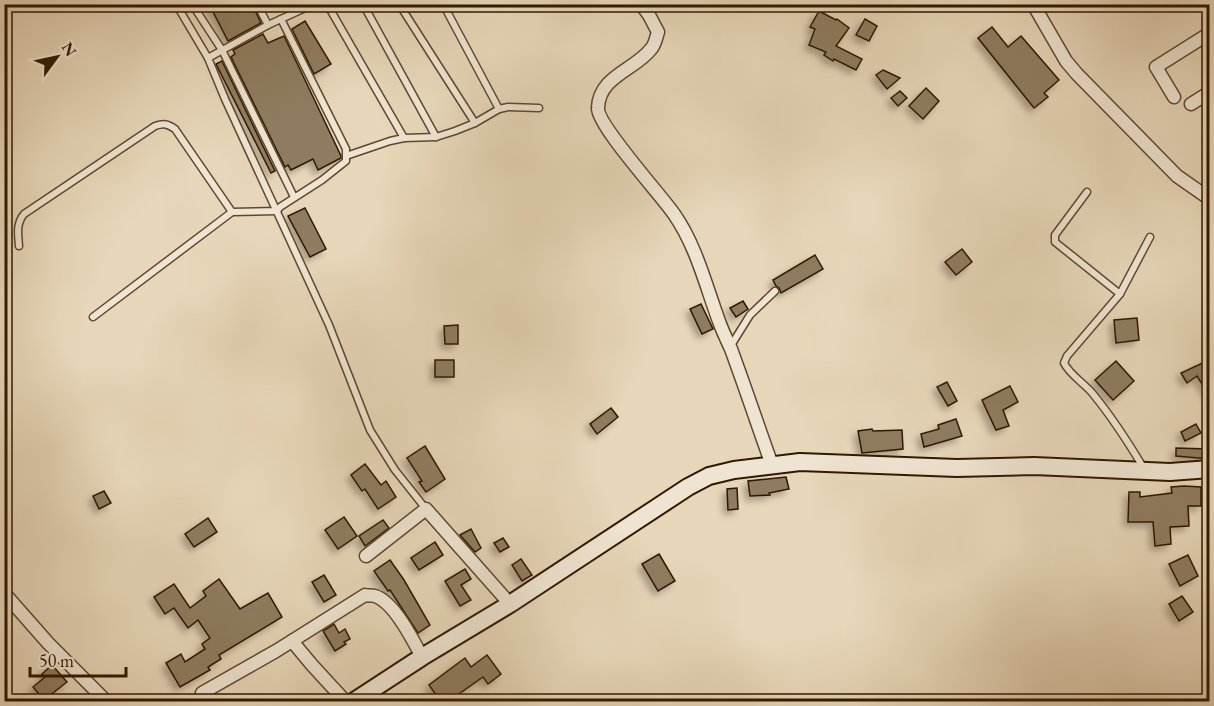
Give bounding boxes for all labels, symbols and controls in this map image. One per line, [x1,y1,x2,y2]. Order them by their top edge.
north arrow [27,27,87,87]
text: N [57,38,82,60]
scale bar [30,640,126,678]
text: 50 m [39,649,74,672]

